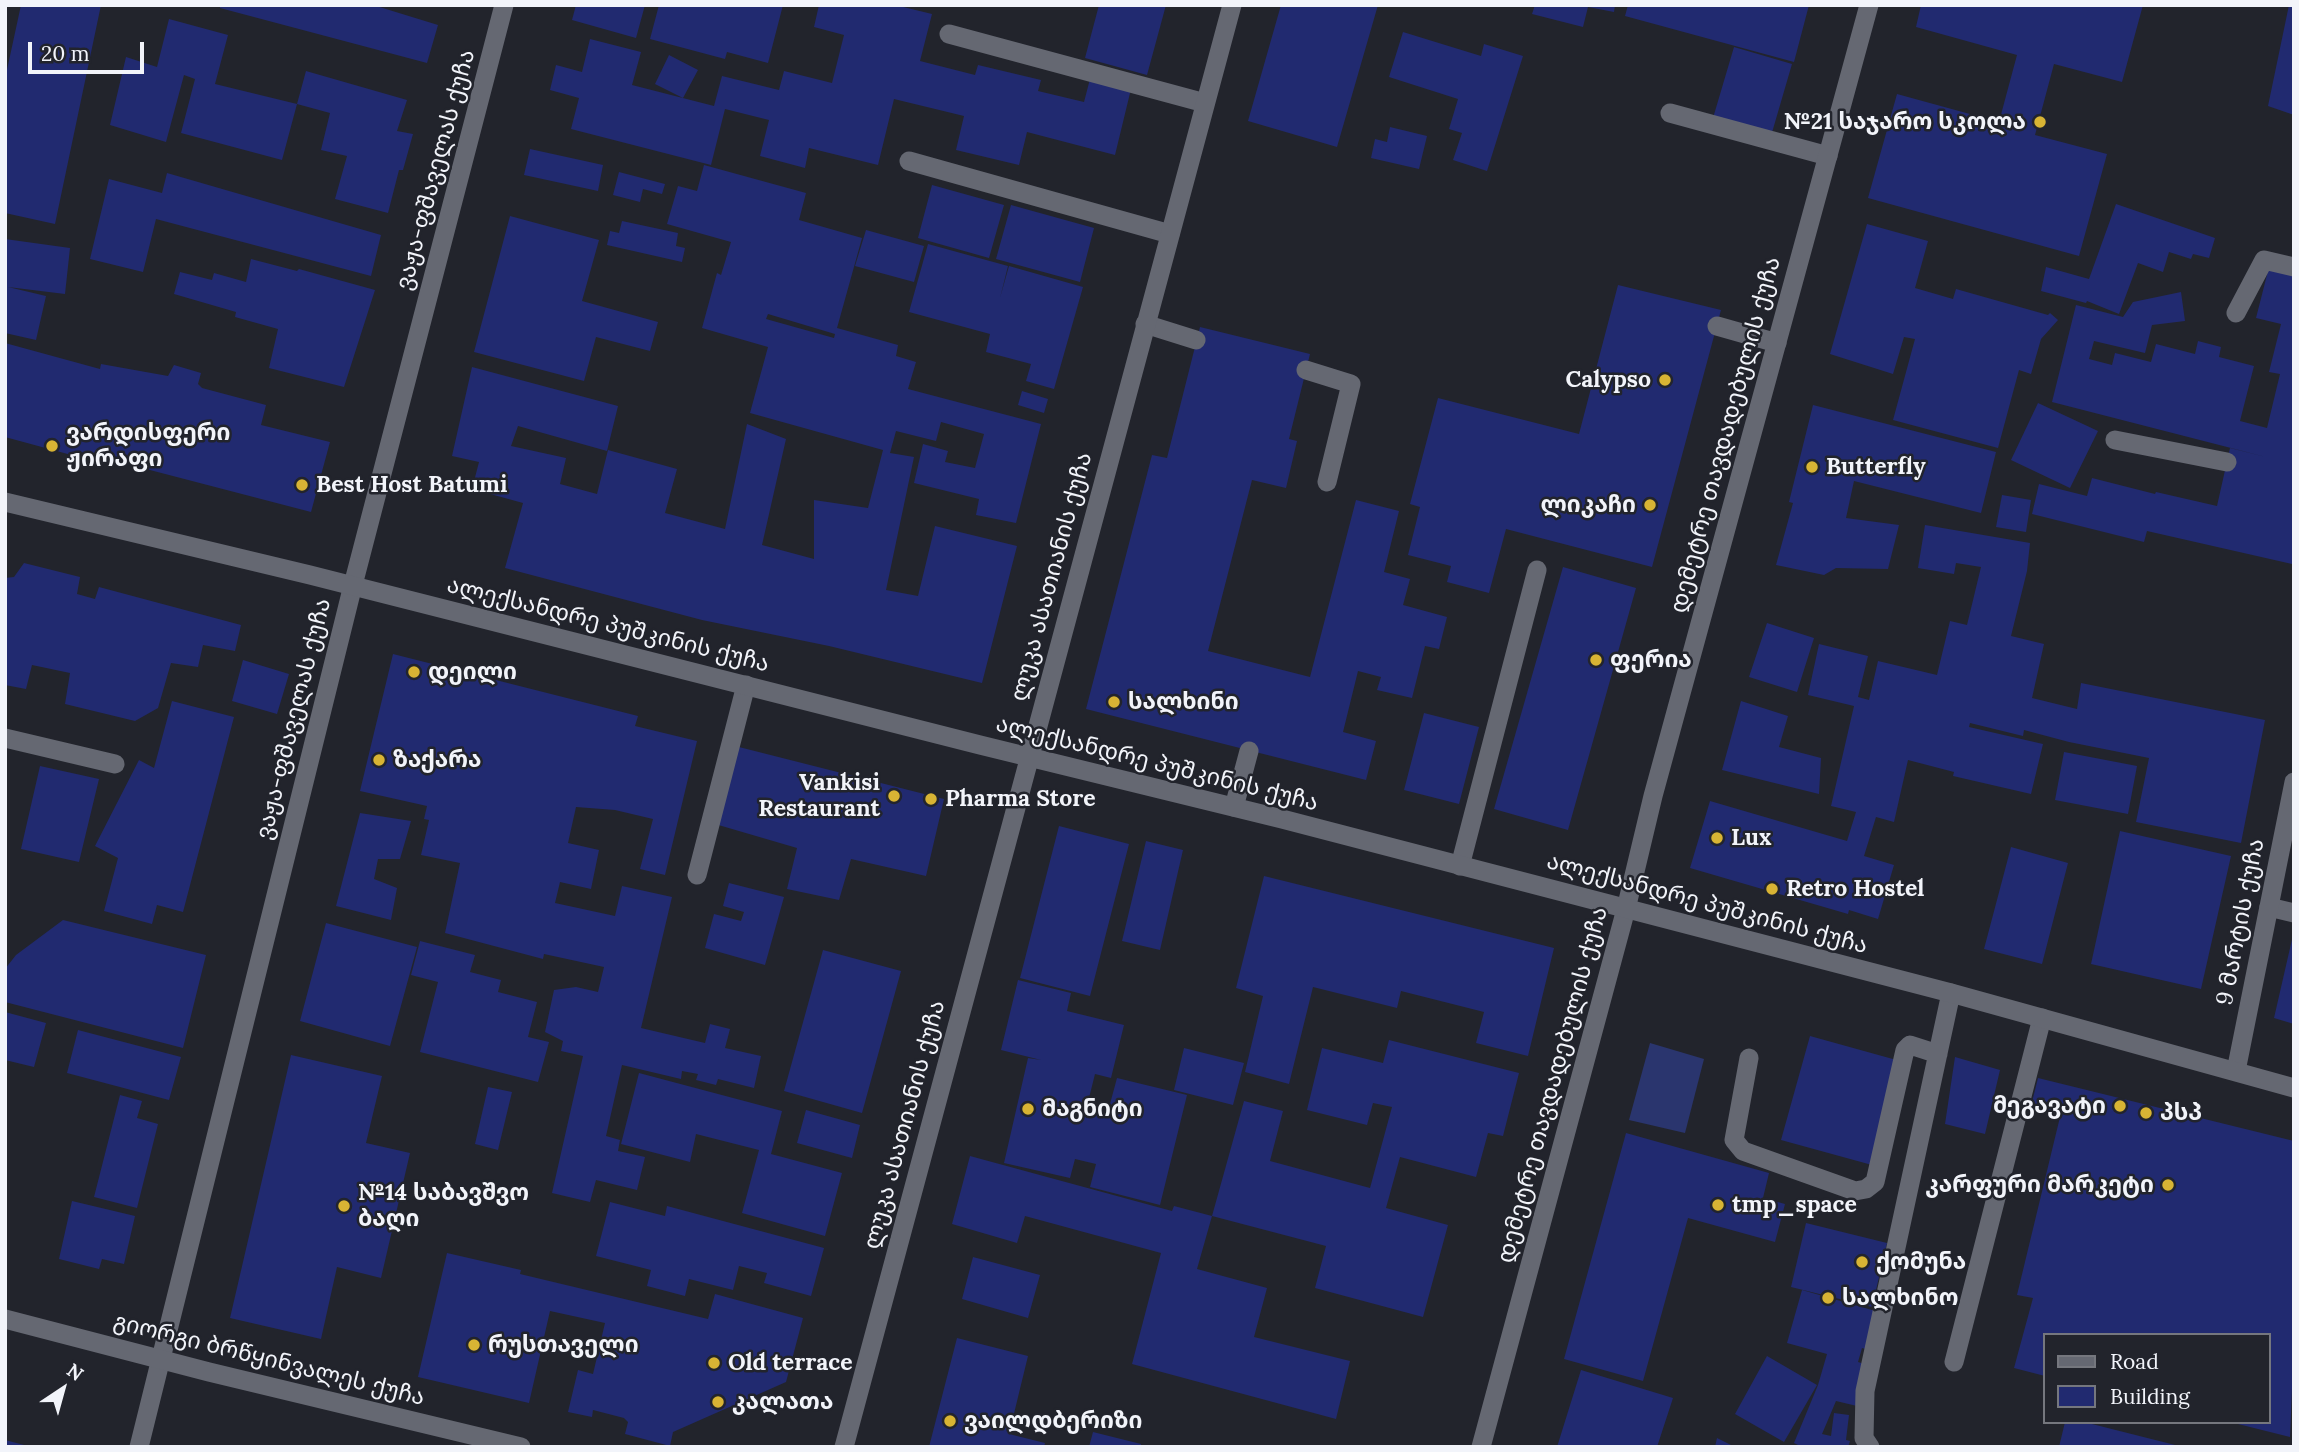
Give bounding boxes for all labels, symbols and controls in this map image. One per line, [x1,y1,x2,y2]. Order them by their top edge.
scale bar [32,28,147,72]
text: 20 m [41,40,90,67]
street label: ვაჟა-ფშაველას ქუჩა [391,47,481,293]
place label: №21 საჯარო სკოლა [1784,108,2026,136]
marker: №21 საჯარო სკოლა [2032,114,2048,130]
street label: დემეტრე თავდადებულის ქუჩა [1665,254,1787,616]
place label: Calypso [1565,366,1651,394]
marker: Calypso [1657,372,1673,388]
place label: ვარდისფერი ჟირაფი [66,419,231,473]
marker: ვარდისფერი ჟირაფი [44,438,60,454]
street label: ლუკა ასათიანის ქუჩა [1005,450,1099,704]
place label: Butterfly [1826,453,1926,481]
marker: Butterfly [1804,459,1820,475]
place label: Best Host Batumi [316,471,508,499]
marker: Best Host Batumi [294,477,310,493]
place label: ლიკაჩი [1541,491,1636,519]
marker: ლიკაჩი [1642,497,1658,513]
street label: ალექსანდრე პუშკინის ქუჩა [444,572,772,678]
street label: ვაჟა-ფშაველას ქუჩა [251,595,337,843]
place label: ფერია [1610,646,1692,674]
marker: ფერია [1588,652,1604,668]
place label: დეილი [428,658,517,686]
marker: დეილი [406,664,422,680]
place label: სალხინი [1128,688,1239,716]
marker: სალხინი [1106,694,1122,710]
street label: ალექსანდრე პუშკინის ქუჩა [993,711,1321,817]
place label: ზაქარა [393,746,482,774]
marker: ზაქარა [371,752,387,768]
place label: Vankisi Restaurant [758,769,880,823]
place label: Pharma Store [945,785,1096,813]
marker: Vankisi Restaurant [886,788,902,804]
marker: Pharma Store [923,791,939,807]
place label: Lux [1731,824,1772,852]
marker: Lux [1709,830,1725,846]
street label: 9 მარტის ქუჩა [2211,836,2271,1008]
street label: ალექსანდრე პუშკინის ქუჩა [1544,848,1870,960]
place label: Retro Hostel [1786,875,1924,903]
marker: Retro Hostel [1764,881,1780,897]
street label: დემეტრე თავდადებულის ქუჩა [1492,904,1614,1266]
street label: ლუკა ასათიანის ქუჩა [858,998,952,1252]
place label: მეგავატი [1993,1092,2106,1120]
place label: მაგნიტი [1042,1095,1143,1123]
marker: მეგავატი [2112,1098,2128,1114]
place label: პსპ [2160,1099,2202,1127]
marker: მაგნიტი [1020,1101,1036,1117]
marker: პსპ [2138,1105,2154,1121]
place label: კარფური მარკეტი [1925,1171,2154,1199]
marker: კარფური მარკეტი [2160,1177,2176,1193]
place label: №14 საბავშვო ბაღი [358,1179,529,1233]
place label: tmp_space [1732,1191,1857,1219]
marker: tmp_space [1710,1197,1726,1213]
marker: №14 საბავშვო ბაღი [336,1198,352,1214]
place label: ქომუნა [1876,1248,1966,1276]
marker: ქომუნა [1854,1254,1870,1270]
place label: სალხინო [1842,1284,1959,1312]
marker: სალხინო [1820,1290,1836,1306]
street label: გიორგი ბრწყინვალეს ქუჩა [110,1308,428,1412]
place label: რუსთაველი [488,1331,639,1359]
legend [2044,1333,2271,1424]
marker: რუსთაველი [466,1337,482,1353]
text: Road [2110,1348,2159,1375]
place label: Old terrace [728,1349,852,1377]
north arrow [28,1354,98,1424]
marker: Old terrace [706,1355,722,1371]
text: N [62,1358,88,1386]
text: Building [2110,1383,2190,1410]
place label: კალათა [732,1388,833,1416]
marker: კალათა [710,1394,726,1410]
place label: ვაილდბერიზი [964,1407,1142,1435]
marker: ვაილდბერიზი [942,1413,958,1429]

